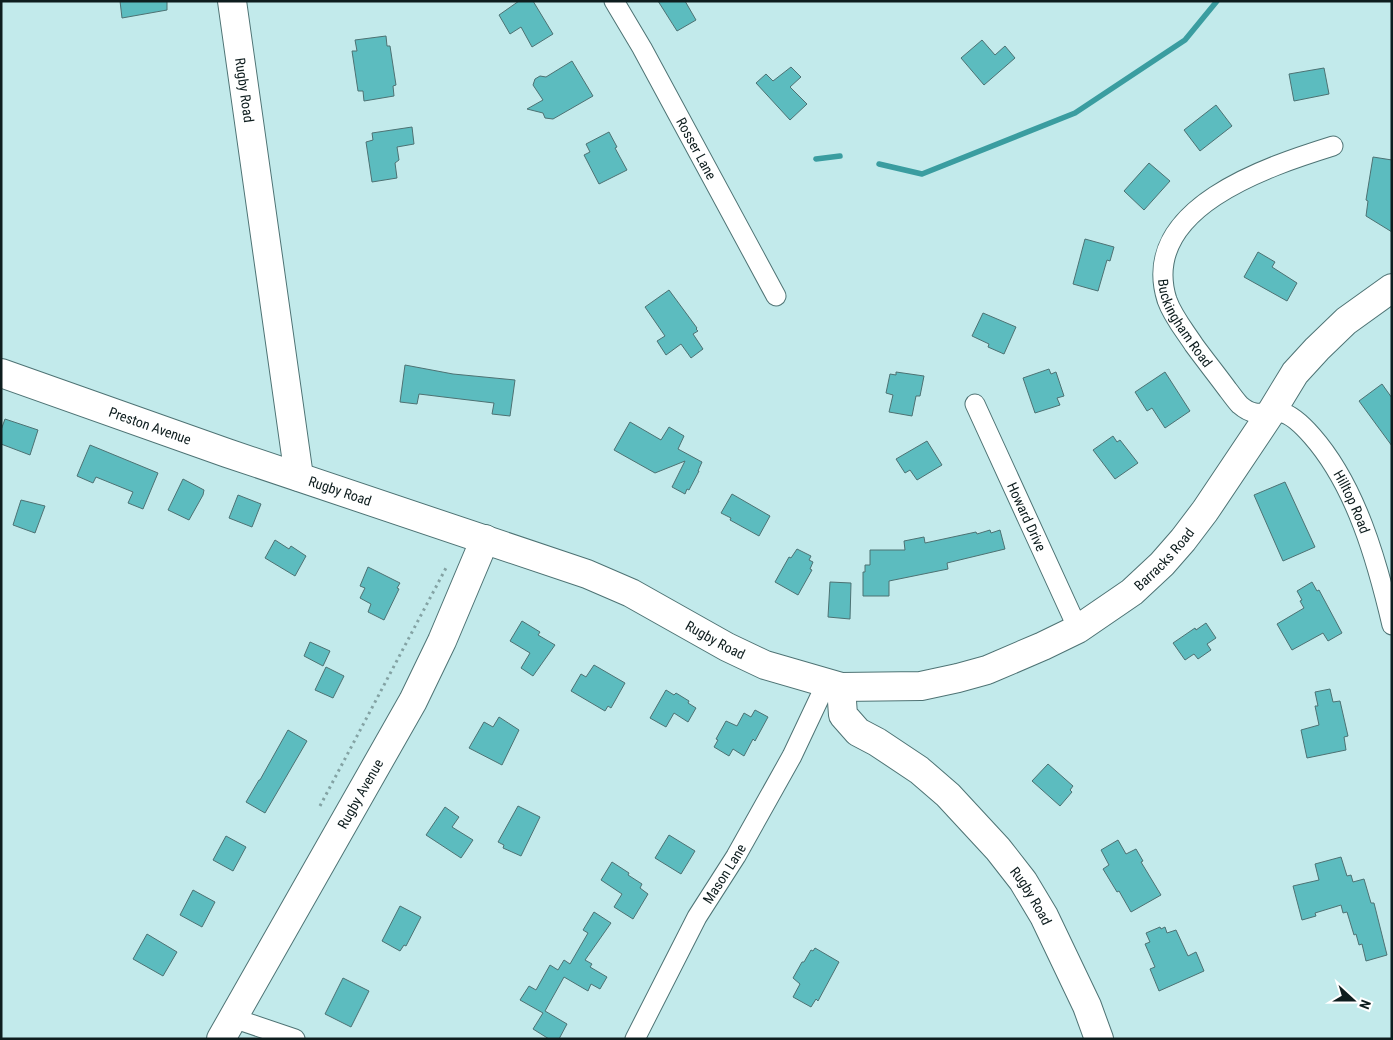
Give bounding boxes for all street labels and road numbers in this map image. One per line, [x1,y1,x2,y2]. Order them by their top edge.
street label: Rugby Road [232,57,257,124]
street label: Rosser Lane [673,115,720,183]
street label: Buckingham Road [1155,278,1216,370]
street label: Preston Avenue [107,404,194,448]
street label: Hilltop Road [1330,467,1373,535]
street label: Rugby Road [307,473,373,509]
street label: Howard Drive [1004,480,1049,554]
street label: Barracks Road [1131,525,1197,594]
street label: Rugby Road [683,617,748,662]
street label: Rugby Avenue [334,756,387,831]
street label: Mason Lane [700,841,749,907]
street label: Rugby Road [1007,864,1055,927]

